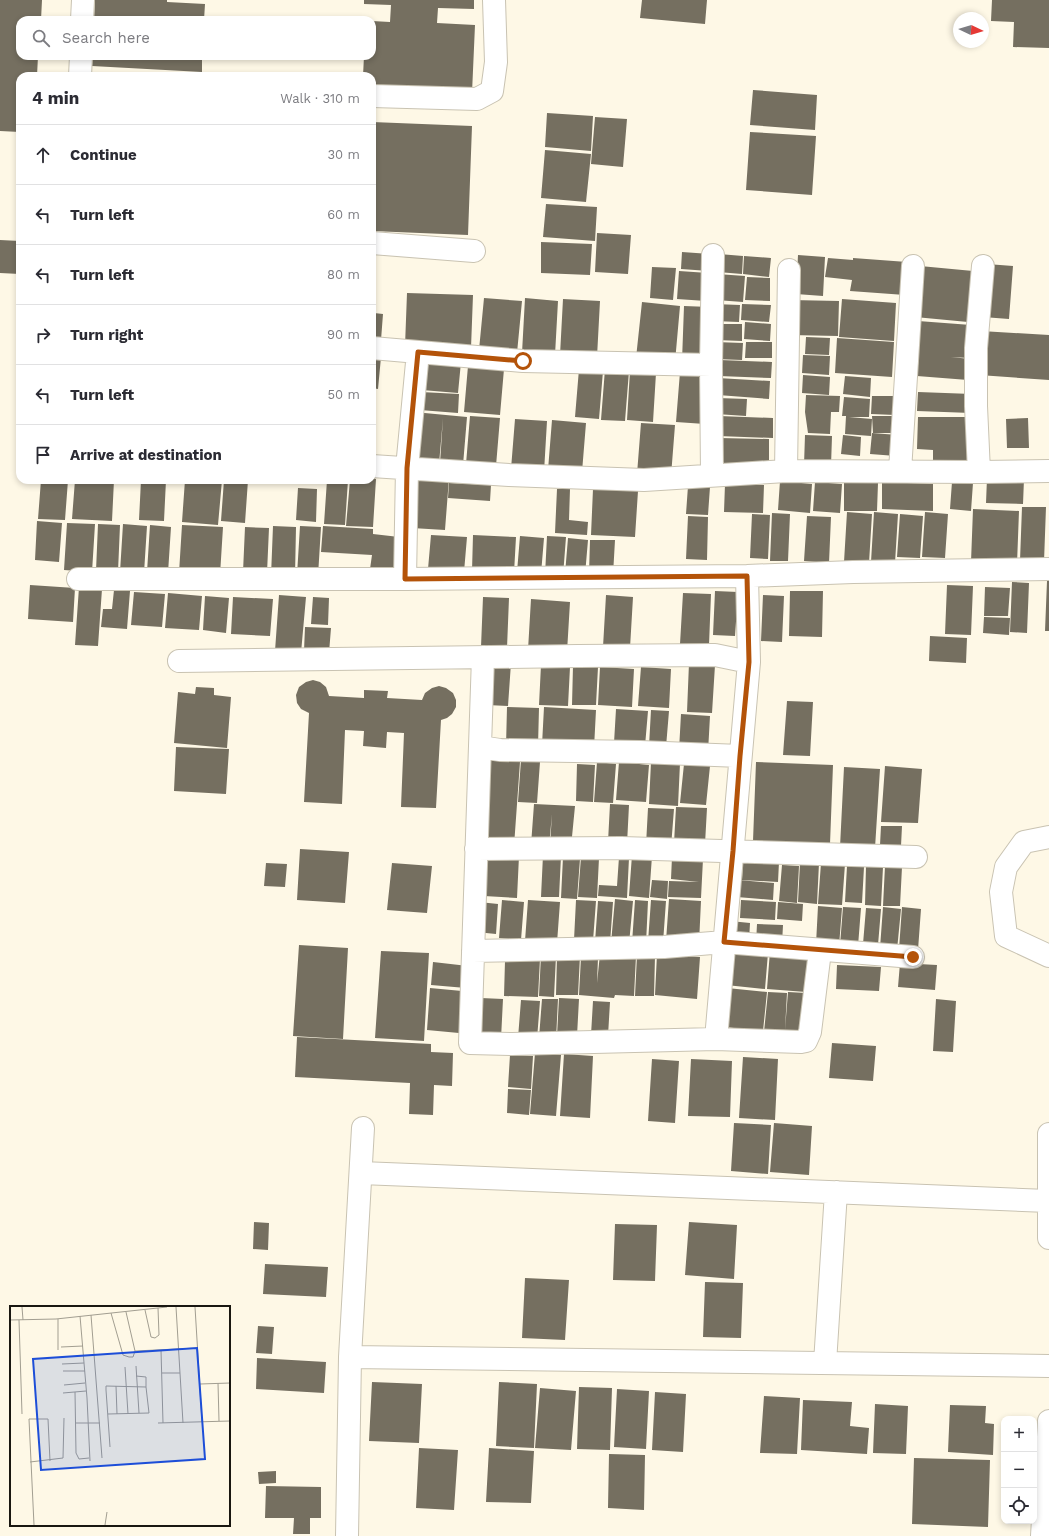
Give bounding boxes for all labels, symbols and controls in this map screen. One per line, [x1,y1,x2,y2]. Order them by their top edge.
north arrow [953,12,989,48]
search box [16,16,376,60]
icon: search [30,27,52,49]
text: Search here [62,29,150,47]
text: 4 min [32,88,79,108]
text: Walk · 310 m [280,91,360,106]
icon: ahead [32,144,54,166]
text: Continue [70,146,137,164]
text: 30 m [328,147,360,162]
icon: left [32,204,54,226]
text: Turn left [70,206,134,224]
text: 60 m [327,207,360,222]
icon: left [32,264,54,286]
text: Turn left [70,266,134,284]
text: 80 m [327,267,360,282]
icon: right [32,324,54,346]
text: Turn right [70,326,143,344]
text: 90 m [327,327,360,342]
route start [514,352,532,370]
icon: left [32,384,54,406]
text: Turn left [70,386,134,404]
text: 50 m [328,387,360,402]
icon: arrive [32,444,54,466]
text: Arrive at destination [70,446,222,464]
route end [904,948,922,966]
inset map [10,1306,230,1526]
map controls [1001,1416,1037,1524]
button: + [1001,1416,1037,1452]
button: − [1001,1452,1037,1488]
button: locate [1001,1488,1037,1524]

